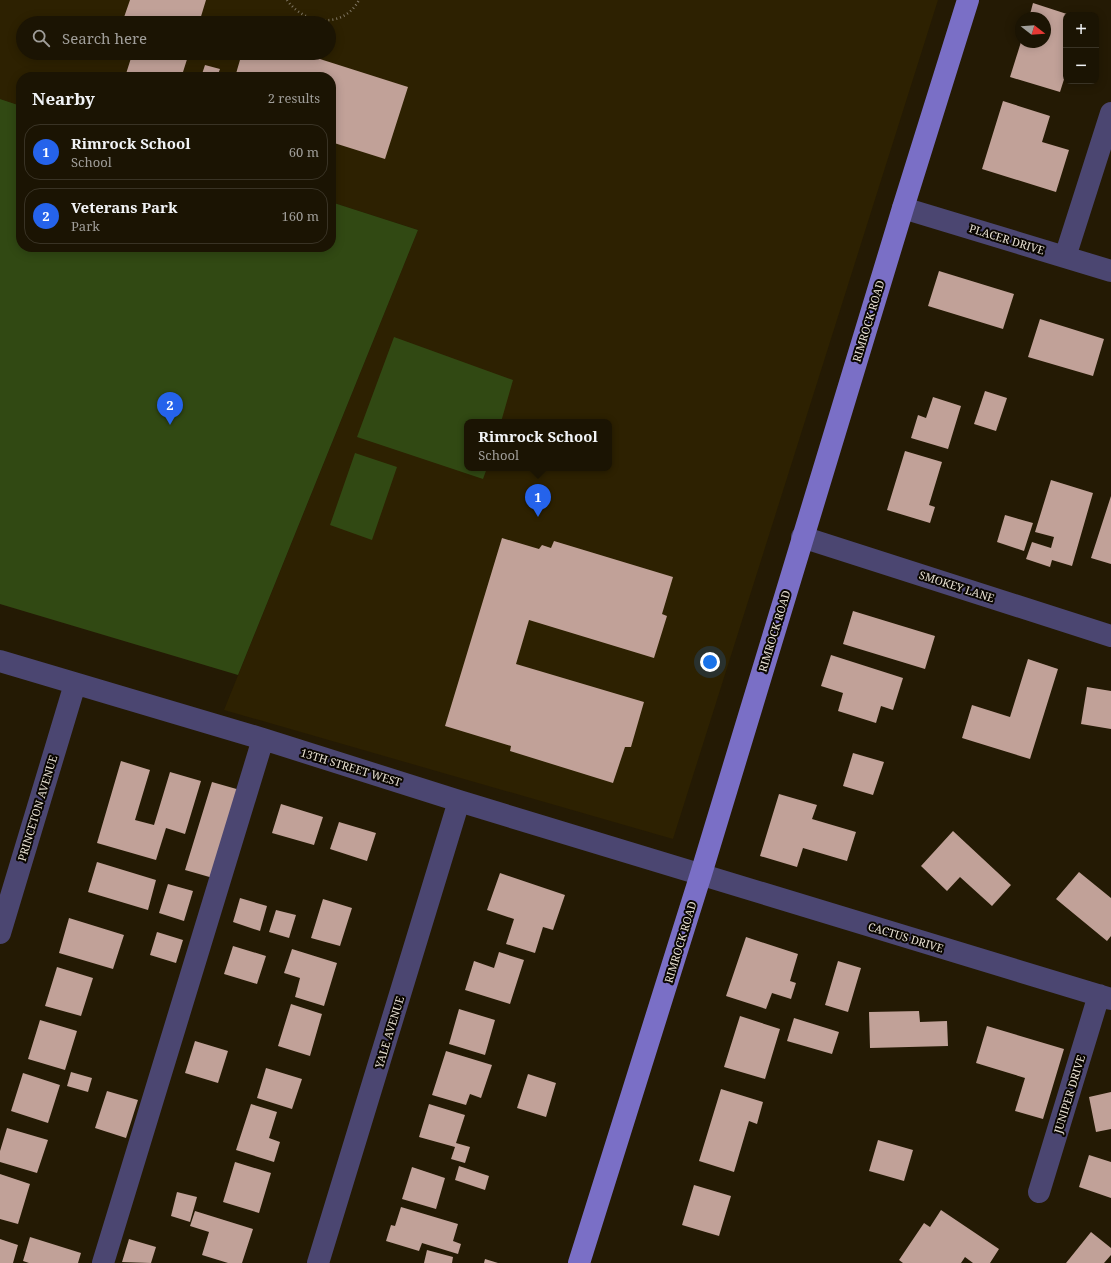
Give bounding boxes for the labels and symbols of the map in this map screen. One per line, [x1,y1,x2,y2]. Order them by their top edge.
north arrow [1015,12,1051,48]
street label: PLACER DRIVE [967,220,1047,258]
street label: RIMROCK ROAD [848,278,888,364]
pin: 2 [157,392,183,425]
pin: 1 [525,484,551,517]
street label: SMOKEY LANE [917,567,997,605]
street label: RIMROCK ROAD [754,588,794,674]
your location [700,652,720,672]
street label: 13TH STREET WEST [299,745,403,790]
street label: PRINCETON AVENUE [14,753,60,863]
street label: RIMROCK ROAD [660,899,700,985]
street label: CACTUS DRIVE [866,918,946,956]
street label: YALE AVENUE [371,994,407,1071]
street label: JUNIPER DRIVE [1050,1053,1088,1136]

